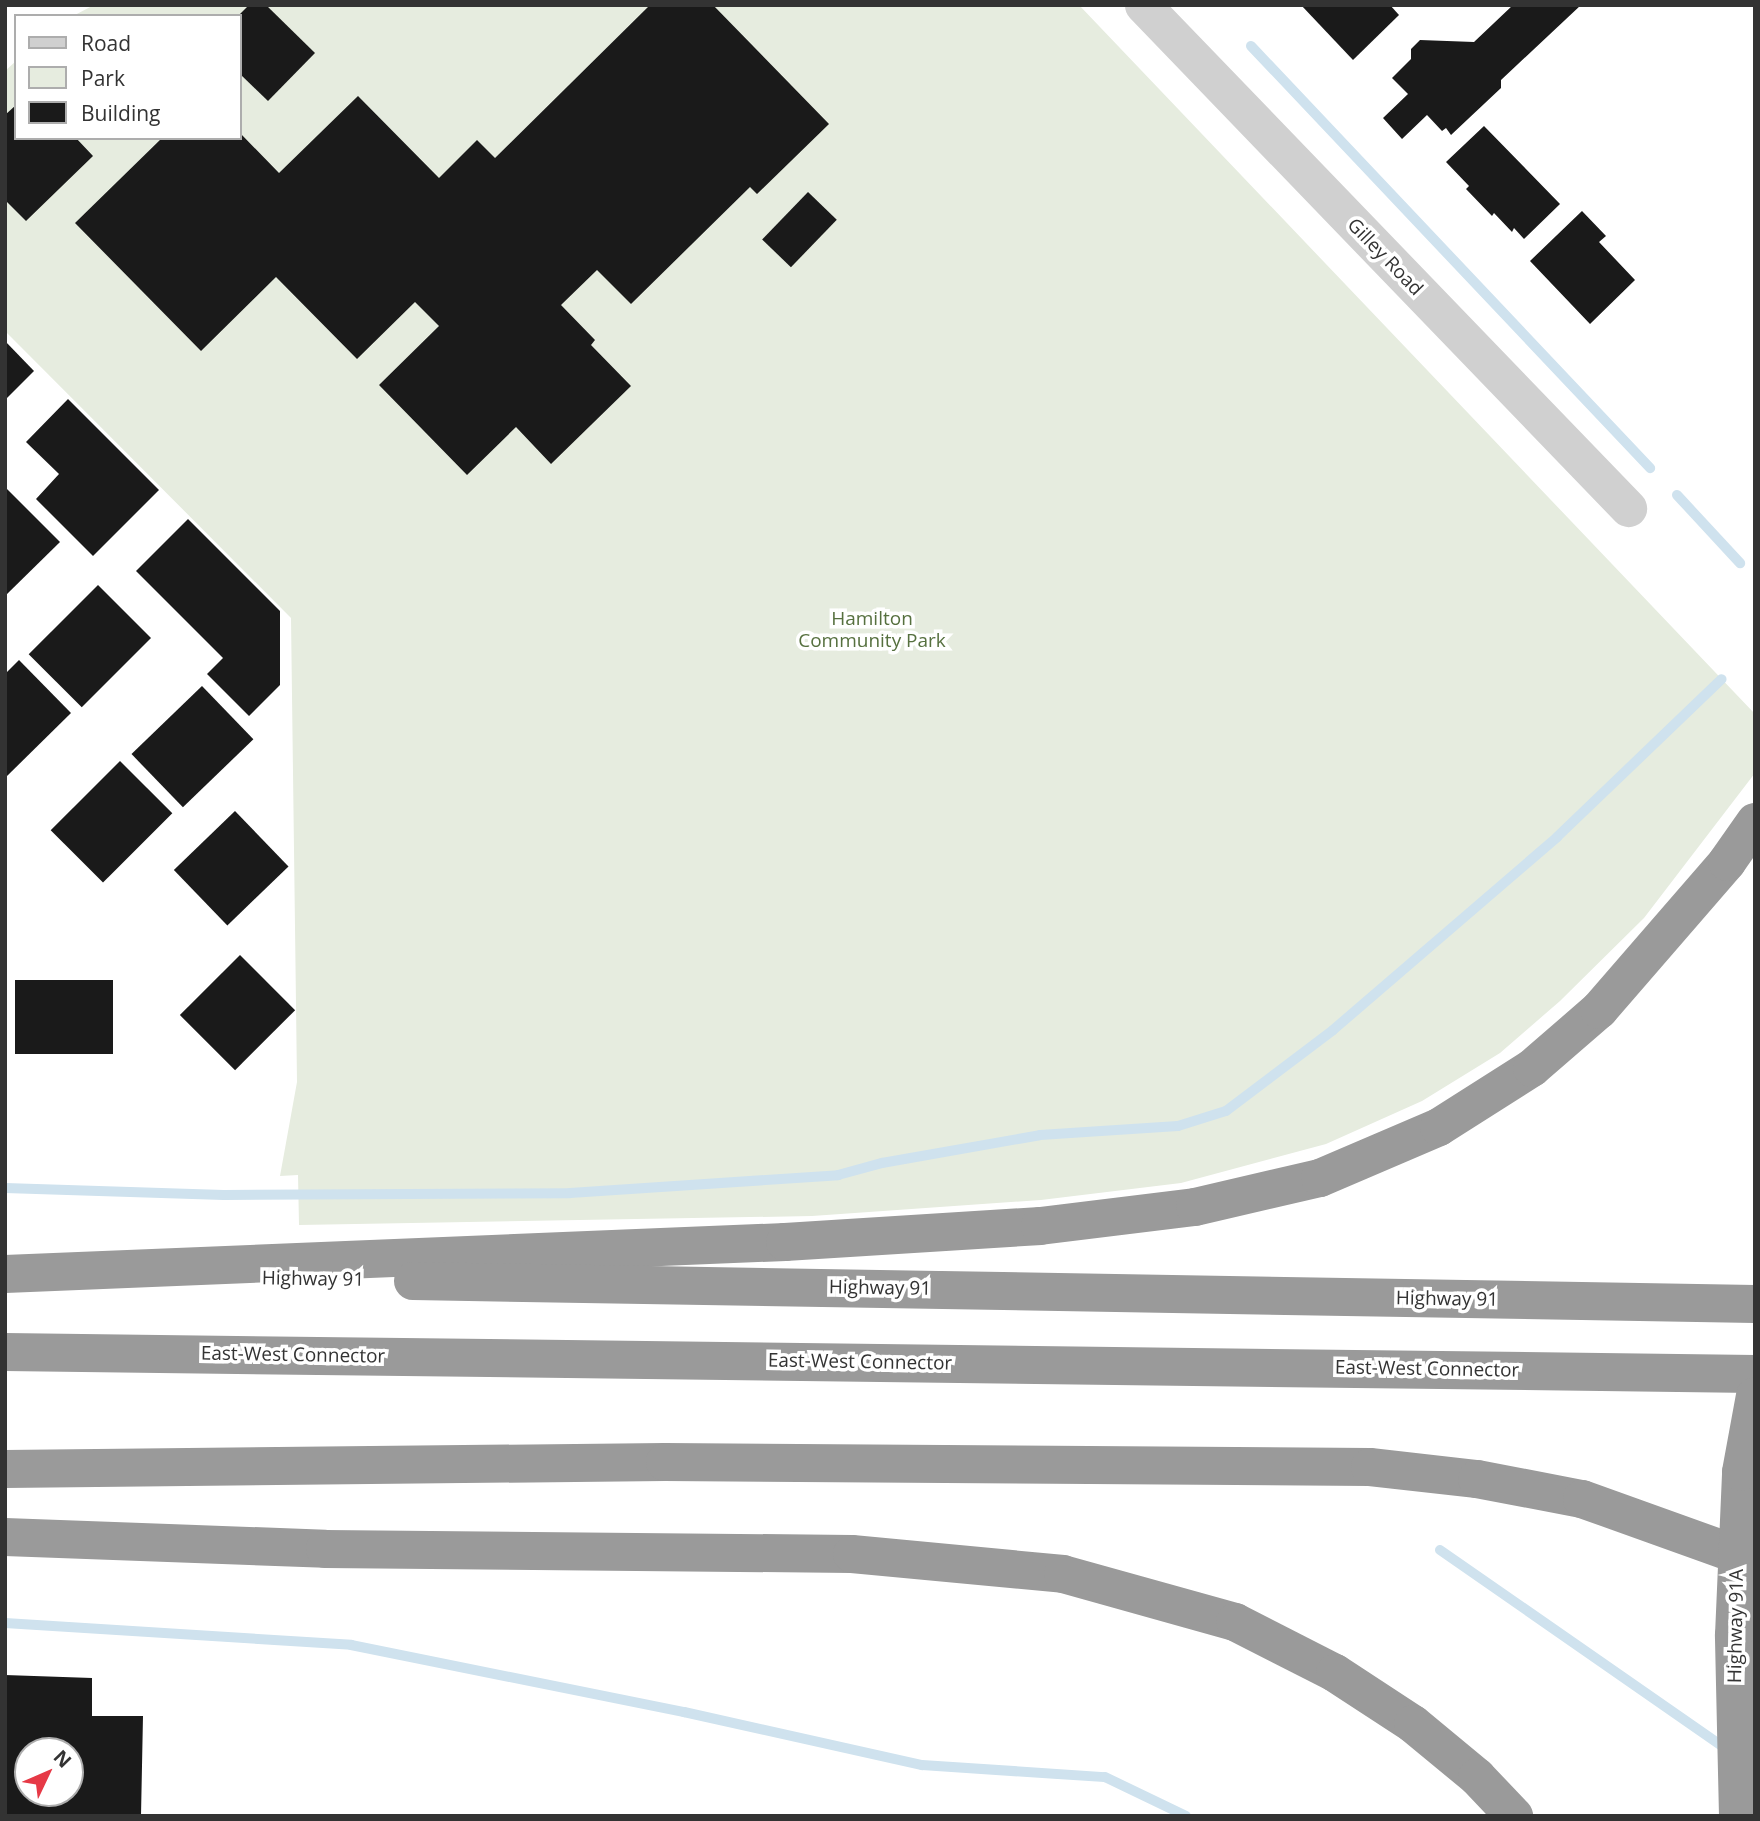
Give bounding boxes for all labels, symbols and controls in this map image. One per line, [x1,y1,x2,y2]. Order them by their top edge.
legend [14,14,242,140]
text: Road [81,29,131,57]
text: Park [81,64,125,92]
text: Building [81,99,160,127]
street label: Gilley Road [1343,214,1427,300]
park label: Hamilton Community Park [798,608,946,652]
street label: Highway 91 [262,1267,364,1291]
street label: Highway 91 [829,1276,931,1300]
street label: Highway 91 [1396,1287,1498,1311]
street label: East-West Connector [201,1342,385,1368]
street label: East-West Connector [768,1349,952,1375]
street label: East-West Connector [1335,1356,1519,1382]
street label: Highway 91A [1724,1569,1748,1683]
north arrow [14,1737,84,1807]
text: N [48,1744,77,1773]

